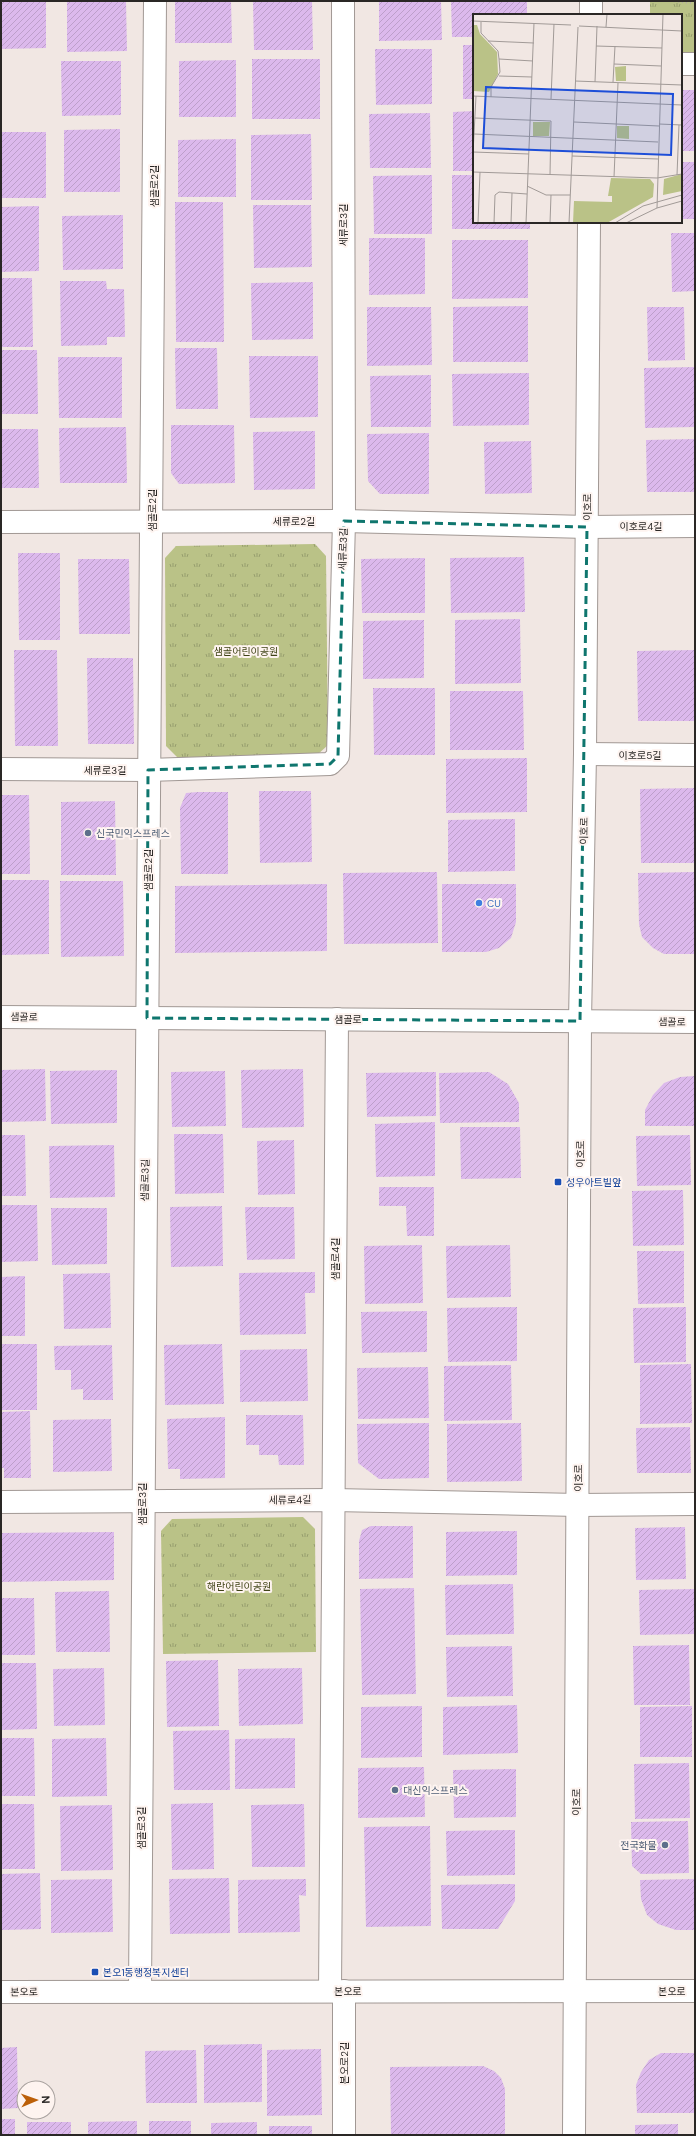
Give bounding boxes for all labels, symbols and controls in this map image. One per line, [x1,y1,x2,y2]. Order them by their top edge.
inset map [473,14,682,223]
street label: 샘골로2길 [148,165,161,207]
street label: 세류로3길 [337,204,350,246]
street label: 샘골로2길 [146,489,159,531]
street label: 이호로 [581,493,594,521]
street label: 세류로2길 [273,515,315,528]
street label: 이호로4길 [620,520,662,533]
street label: 세류로3길 [336,527,350,571]
park label: 샘골어린이공원 [214,645,278,658]
street label: 이호로5길 [619,749,661,762]
street label: 세류로3길 [84,764,126,777]
street label: 이호로 [577,817,591,845]
place label: 신국민익스프레스 [96,827,170,840]
marker: 신국민익스프레스 [83,828,93,838]
street label: 샘골로2길 [142,849,155,891]
place label: CU [487,897,501,910]
marker: CU [474,898,484,908]
street label: 샘골로 [10,1010,38,1024]
street label: 샘골로 [334,1013,362,1026]
street label: 샘골로 [658,1015,686,1029]
street label: 이호로 [574,1140,587,1168]
street label: 샘골로3길 [138,1159,152,1201]
place label: 성우아트빌앞 [566,1176,621,1189]
marker: 성우아트빌앞 [553,1177,563,1187]
street label: 샘골로4길 [329,1238,342,1280]
street label: 이호로 [572,1464,585,1492]
street label: 샘골로3길 [136,1483,149,1525]
street label: 세류로4길 [268,1493,312,1507]
park label: 해란어린이공원 [207,1580,271,1593]
place label: 대신익스프레스 [403,1784,467,1797]
marker: 대신익스프레스 [390,1785,400,1795]
street label: 이호로 [570,1788,583,1816]
street label: 샘골로3길 [135,1807,148,1849]
place label: 전국화물 [620,1839,657,1852]
marker: 전국화물 [660,1840,670,1850]
place label: 본오1동행정복지센터 [103,1966,189,1979]
marker: 본오1동행정복지센터 [90,1967,100,1977]
street label: 본오로 [10,1985,38,1999]
street label: 본오로 [334,1985,362,1998]
street label: 본오로 [658,1985,686,1998]
street label: 본오로2길 [338,2042,351,2084]
north arrow [16,2080,56,2120]
text: N [39,2095,53,2104]

